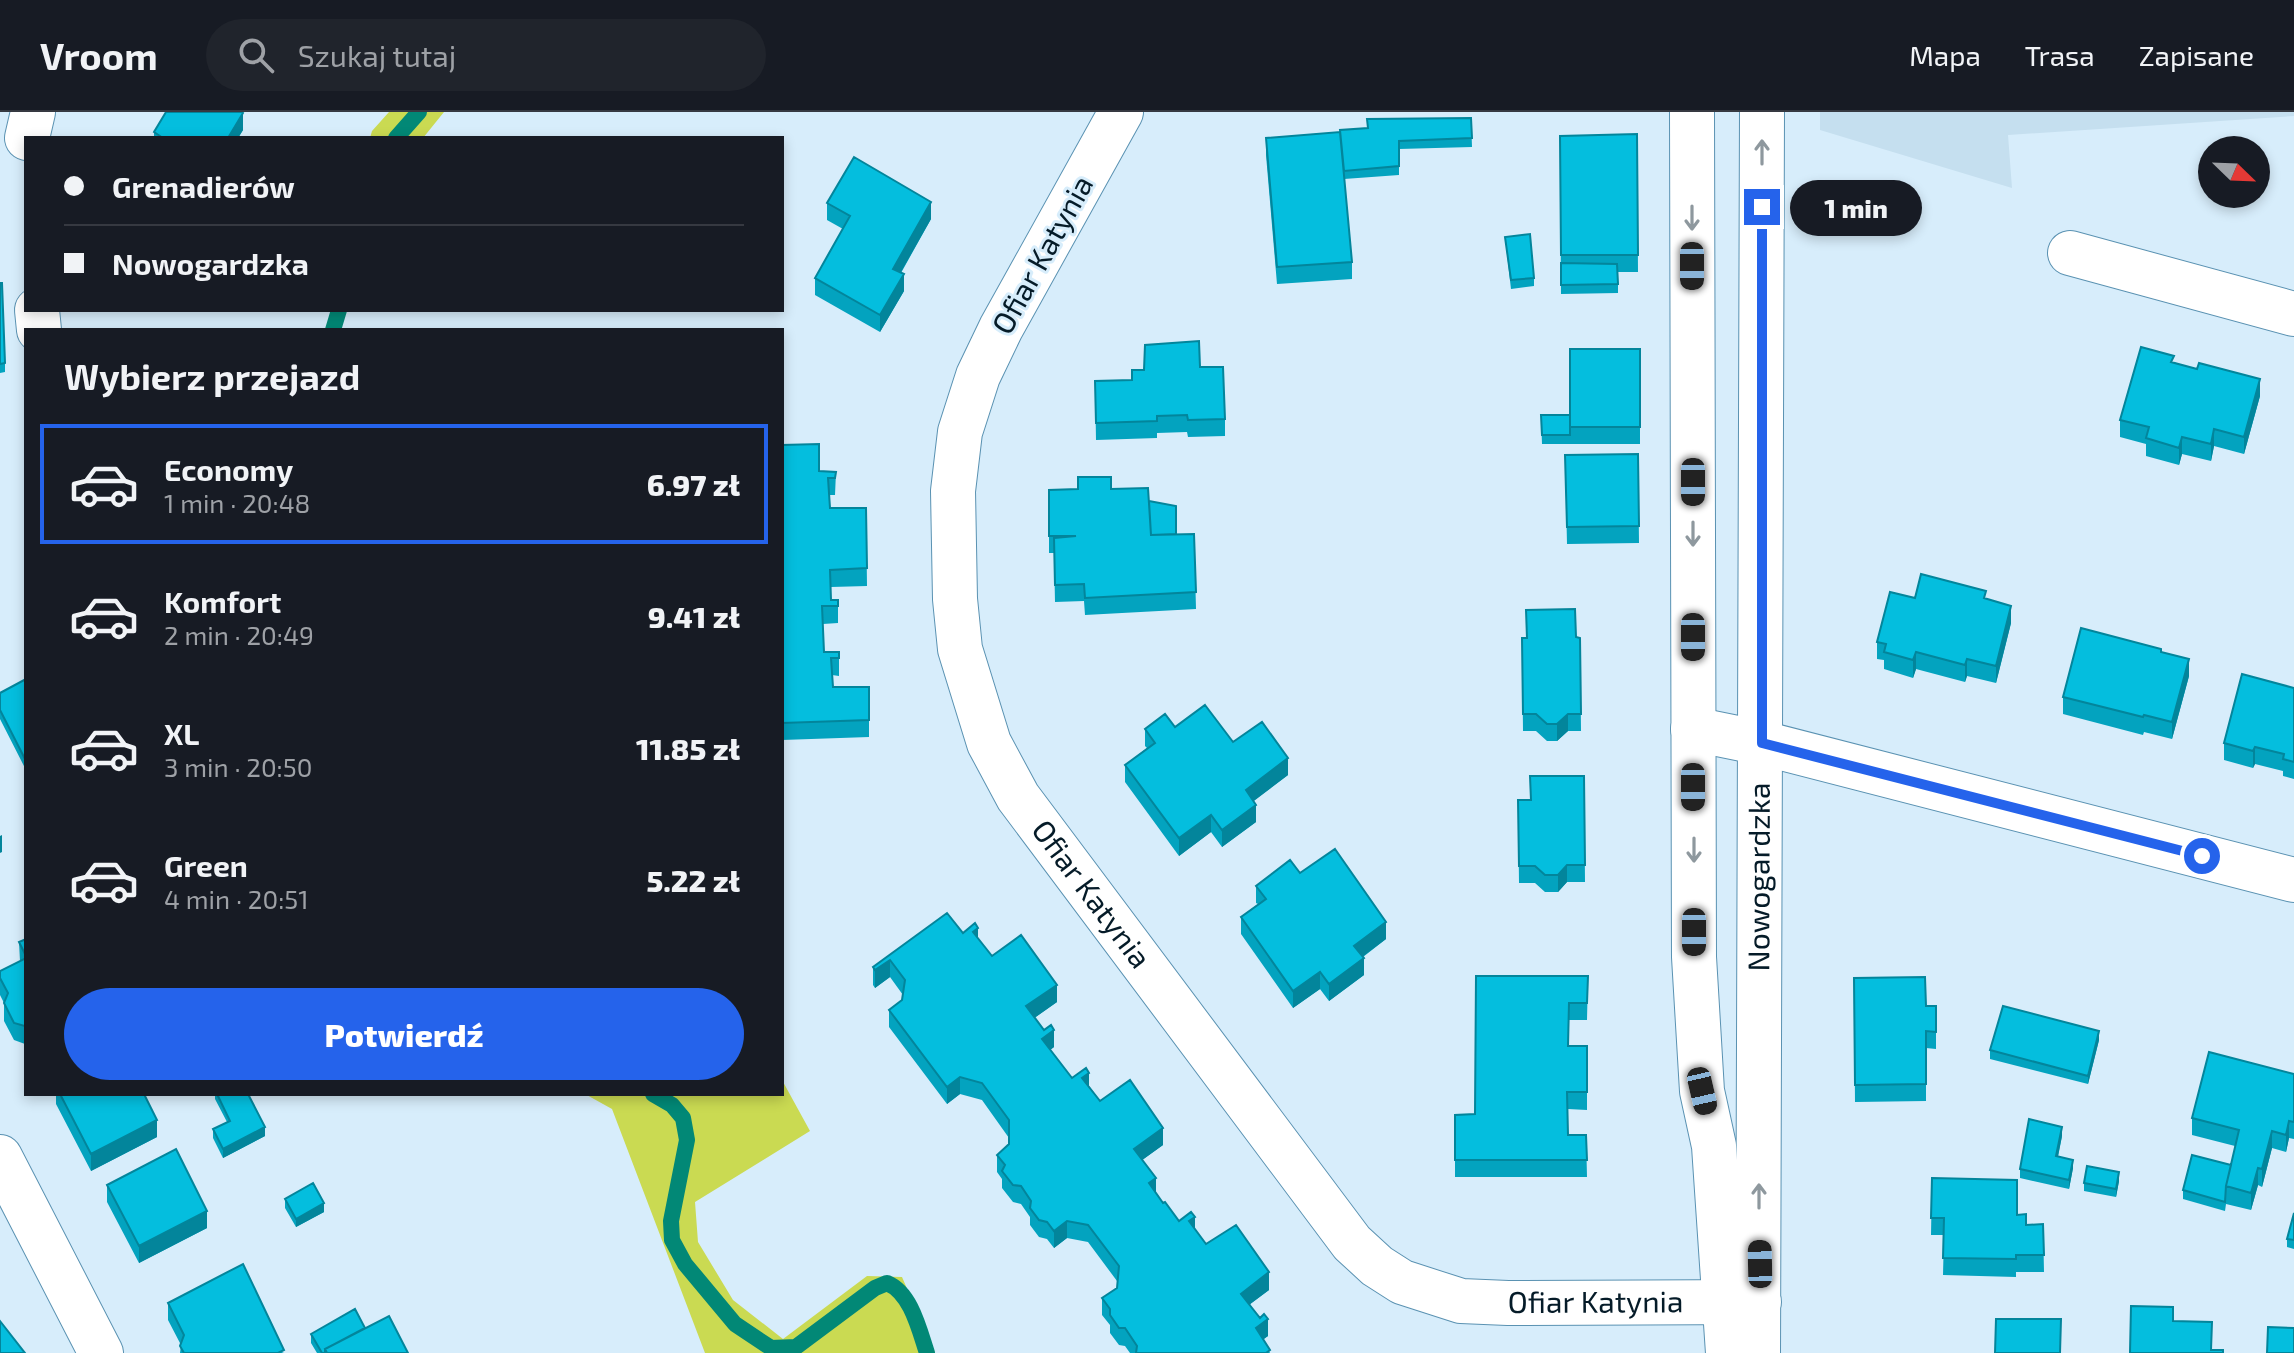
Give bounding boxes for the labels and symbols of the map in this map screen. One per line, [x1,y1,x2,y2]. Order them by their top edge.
north arrow [2198,136,2270,208]
one-way arrow [1754,139,1770,166]
street label: Ofiar Katynia [983,169,1100,340]
callout: 1 min [1790,179,1922,235]
route end [1744,189,1780,225]
one-way arrow [1684,204,1700,231]
car [1680,242,1704,290]
car [1681,458,1705,506]
one-way arrow [1685,520,1701,547]
car [1681,613,1705,661]
car [1681,763,1705,811]
street label: Nowogardzka [1739,782,1776,971]
street label: Ofiar Katynia [1025,812,1160,974]
one-way arrow [1686,836,1702,863]
route start [2184,838,2220,874]
car [1682,908,1706,956]
car [1685,1065,1719,1117]
one-way arrow [1751,1183,1767,1210]
car [1748,1240,1772,1288]
street label: Ofiar Katynia [1508,1282,1684,1319]

